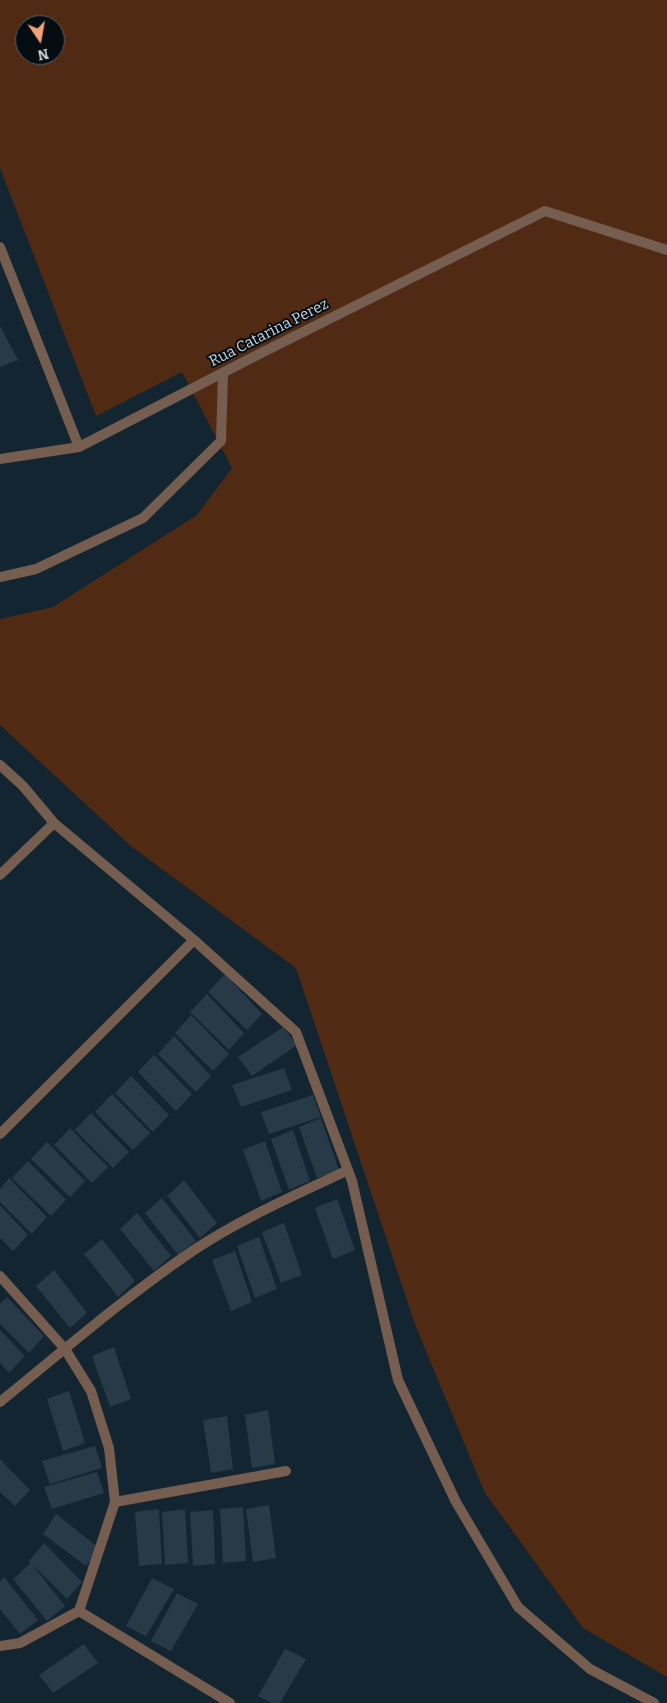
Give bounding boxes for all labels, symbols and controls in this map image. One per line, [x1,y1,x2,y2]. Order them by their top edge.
north arrow [15,15,65,65]
text: N [36,45,50,64]
street label: Rua Catarina Perez [206,295,332,371]

